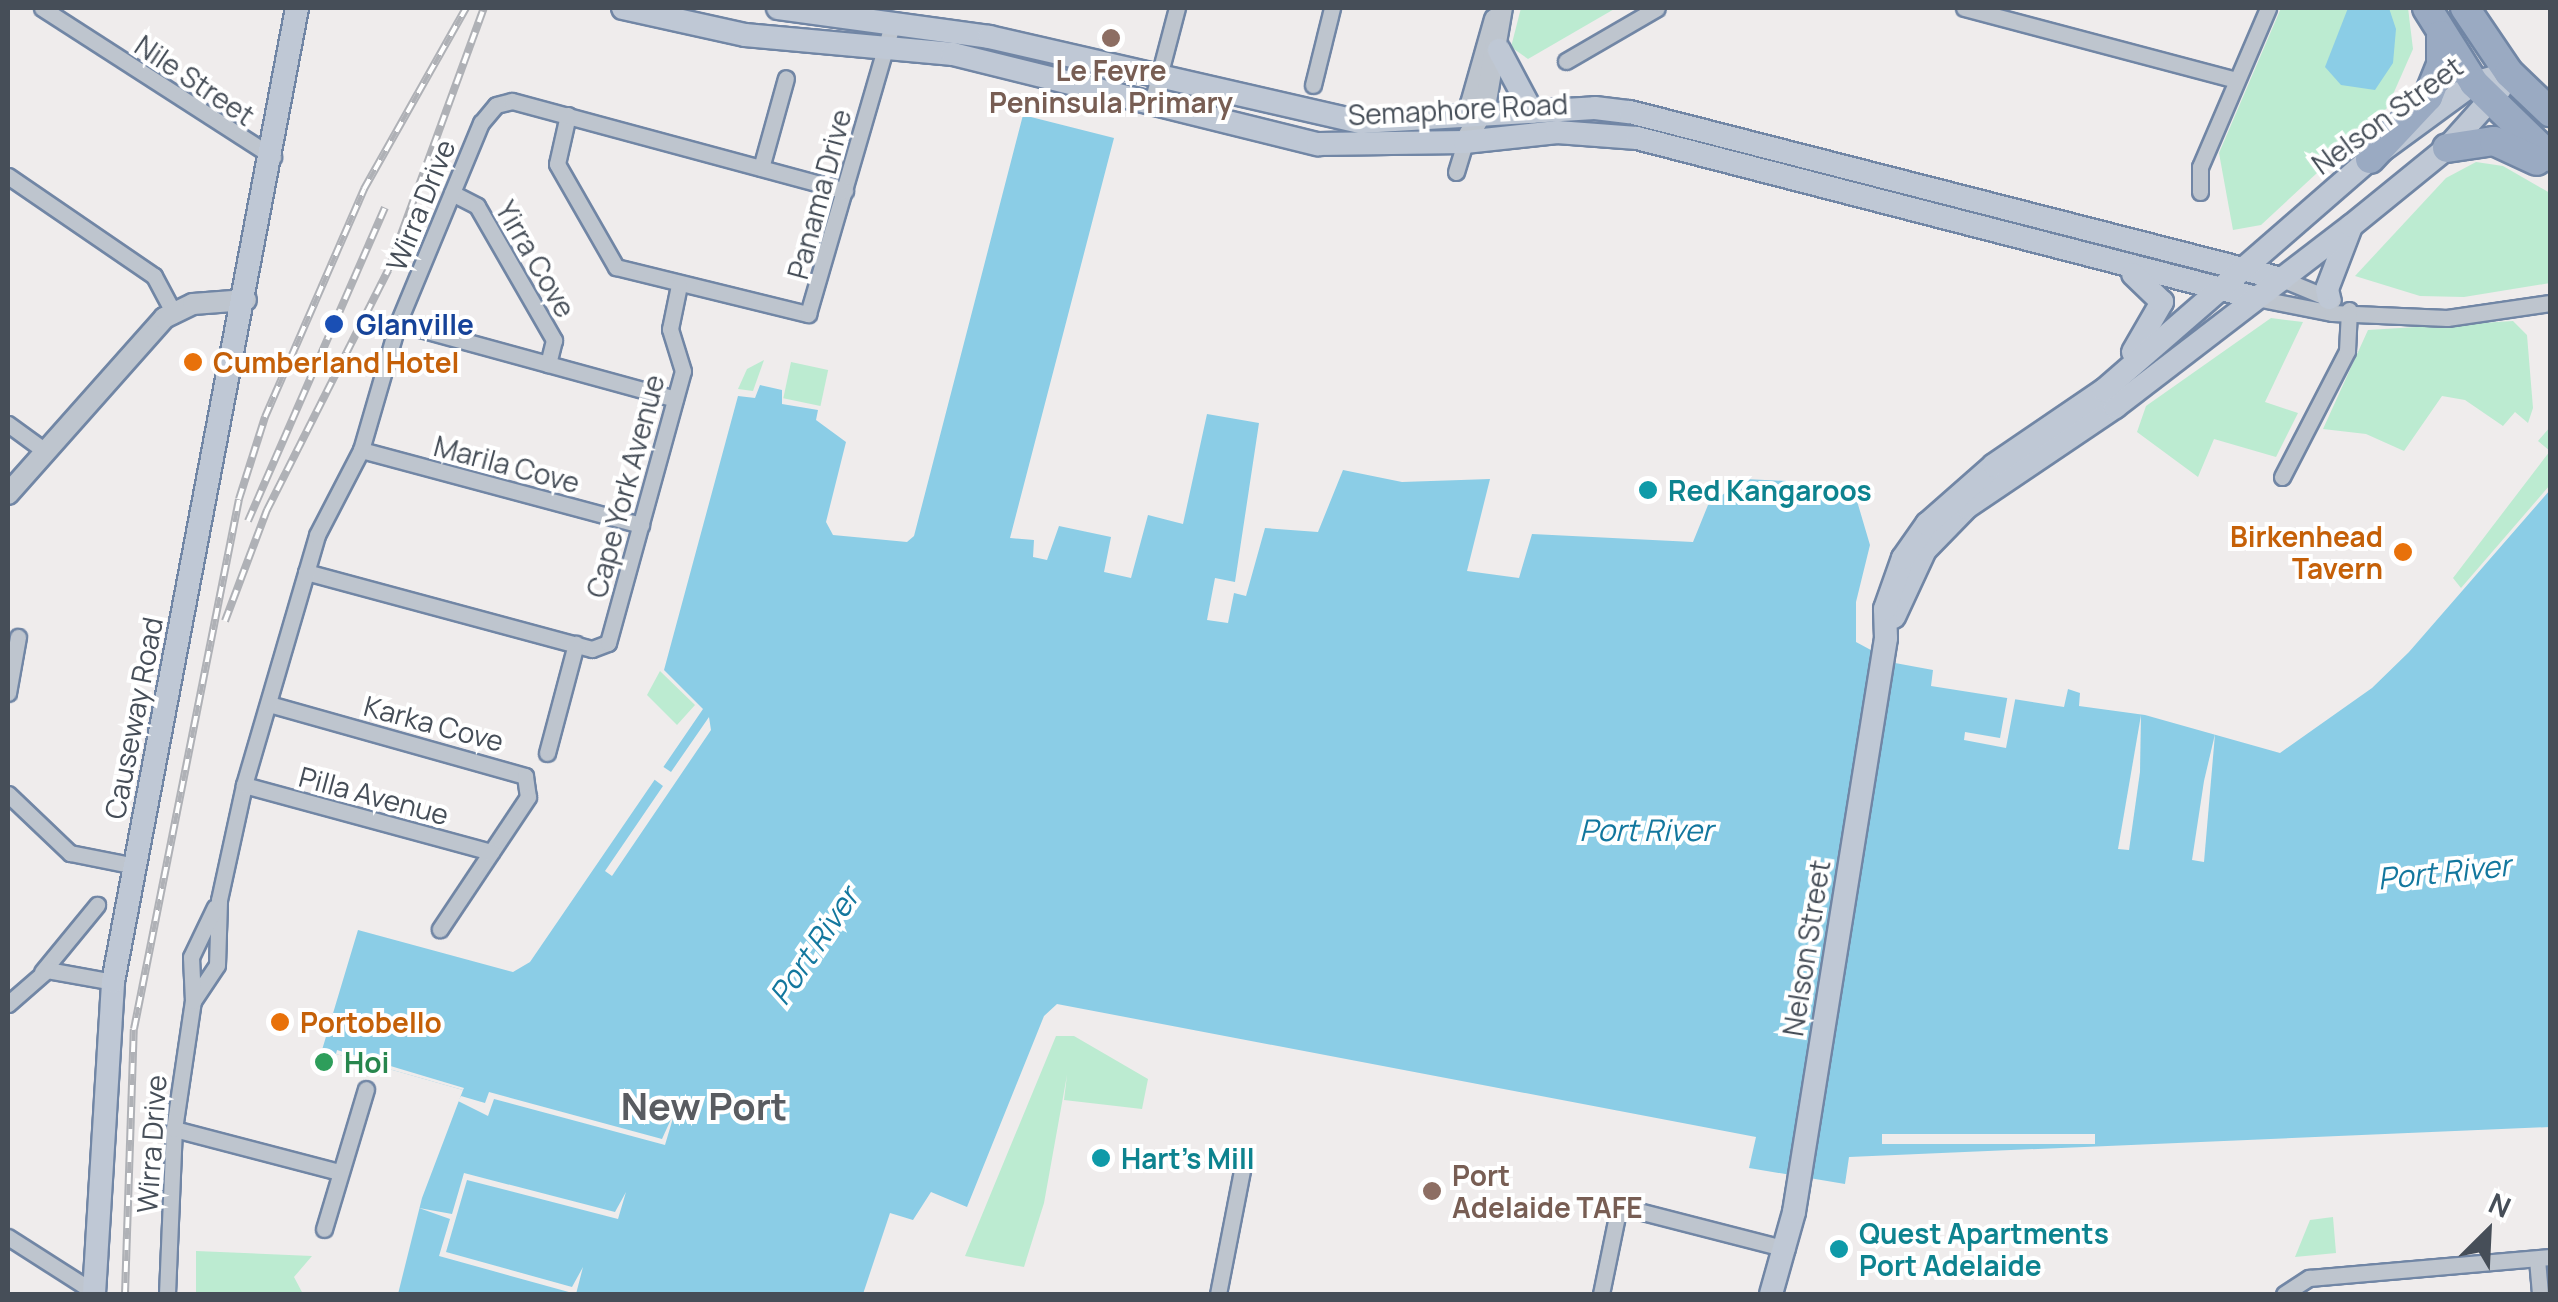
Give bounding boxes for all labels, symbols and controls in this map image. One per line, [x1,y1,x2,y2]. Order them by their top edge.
marker: Le Fevre Peninsula Primary [1100,27,1122,49]
street label: Nile Street [129,28,261,132]
street label: Nelson Street [2305,49,2469,181]
place label: Le Fevre Peninsula Primary [989,53,1233,119]
street label: Semaphore Road [1347,86,1569,132]
street label: Panama Drive [780,105,858,283]
street label: Wirra Drive [378,135,462,275]
street label: Yirra Cove [489,195,583,323]
place label: Glanville [356,307,474,341]
marker: Glanville [321,311,347,337]
place label: Cumberland Hotel [213,345,459,379]
marker: Cumberland Hotel [182,351,204,373]
street label: Cape York Avenue [579,371,671,601]
street label: Marila Cove [430,428,584,500]
place label: Red Kangaroos [1668,473,1872,507]
marker: Red Kangaroos [1637,479,1659,501]
place label: Birkenhead Tavern [2230,519,2383,585]
marker: Birkenhead Tavern [2392,541,2414,563]
street label: Causeway Road [97,614,169,822]
street label: Karka Cove [360,688,508,758]
street label: Pilla Avenue [295,759,453,831]
water label: Port River [1579,812,1713,848]
water label: Port River [2376,847,2512,897]
street label: Nelson Street [1775,858,1837,1038]
water label: Port River [762,881,866,1011]
place label: Portobello [300,1005,442,1039]
marker: Portobello [269,1011,291,1033]
place label: Hoi [344,1045,389,1079]
marker: Hoi [313,1051,335,1073]
street label: Wirra Drive [129,1074,173,1214]
district label: New Port [621,1083,787,1129]
place label: Hart's Mill [1121,1141,1254,1175]
marker: Hart's Mill [1090,1147,1112,1169]
place label: Port Adelaide TAFE [1452,1158,1643,1224]
marker: Port Adelaide TAFE [1421,1180,1443,1202]
north arrow [2438,1182,2538,1282]
text: N [2483,1183,2517,1226]
place label: Quest Apartments Port Adelaide [1859,1216,2109,1282]
marker: Quest Apartments Port Adelaide [1828,1238,1850,1260]

